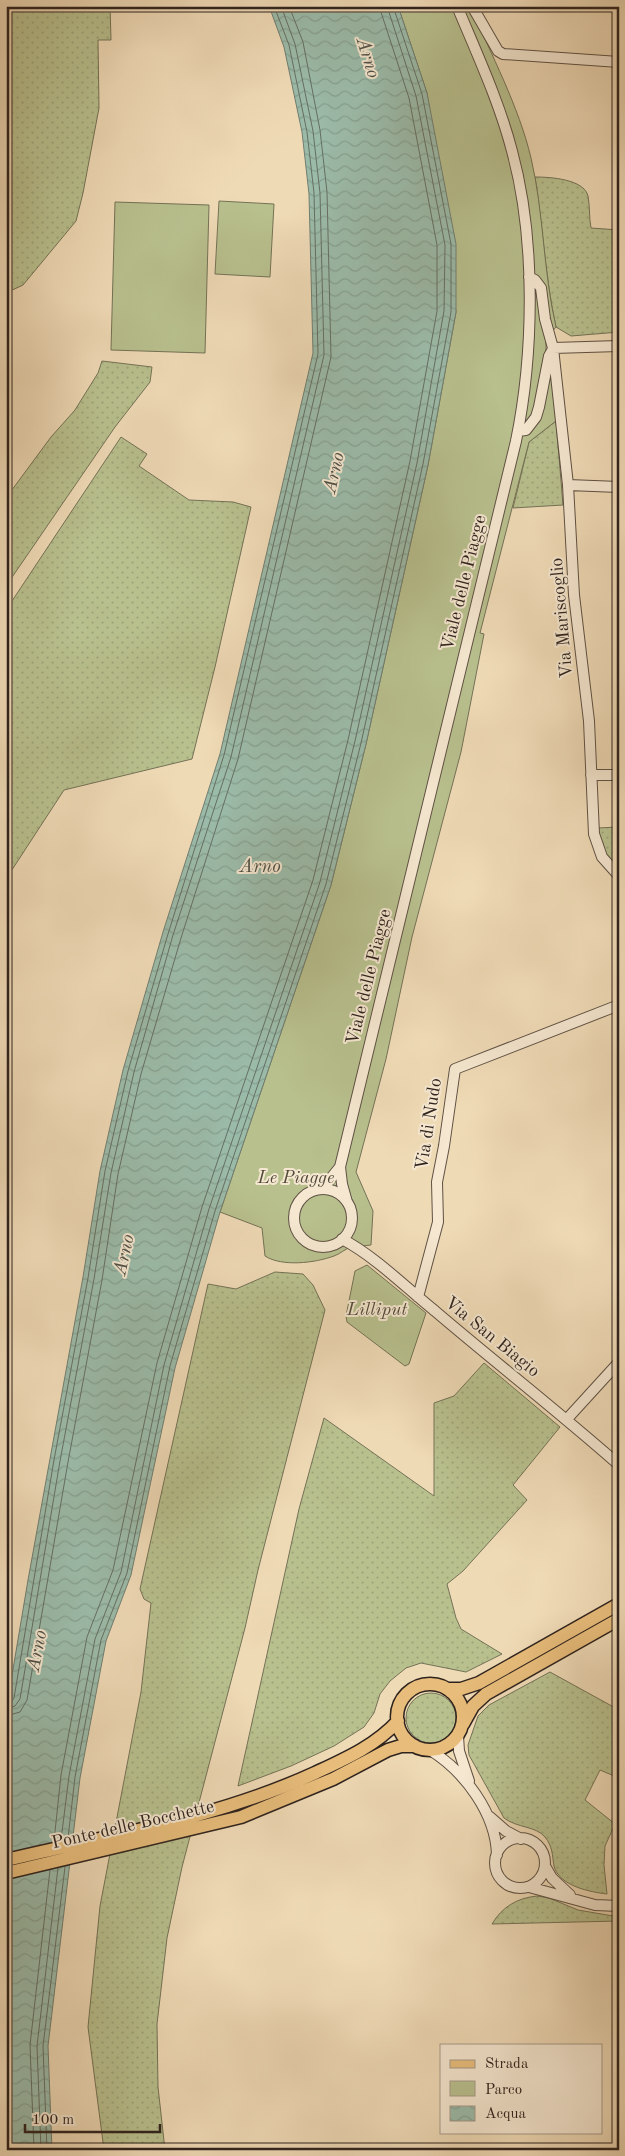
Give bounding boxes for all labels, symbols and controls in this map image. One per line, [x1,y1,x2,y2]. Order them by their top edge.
water label: Arno [352,34,382,81]
water label: Arno [321,450,349,496]
street label: Viale delle Piagge [438,513,490,653]
street label: Via Mariscoglio [548,557,576,679]
water label: Arno [238,858,281,877]
street label: Viale delle Piagge [343,907,395,1047]
street label: Via di Nudo [413,1077,445,1171]
park label: Le Piagge [257,1169,334,1187]
water label: Arno [111,1232,139,1278]
street label: Via San Biagio [441,1293,543,1381]
park label: Lilliput [346,1301,407,1319]
water label: Arno [25,1629,51,1674]
street label: Ponte delle Bocchette [50,1798,216,1852]
legend [440,2044,602,2134]
text: Strada [485,2057,529,2072]
text: Parco [485,2083,522,2098]
scale bar [25,2101,160,2133]
text: Acqua [485,2107,527,2122]
text: 100 m [32,2113,74,2128]

